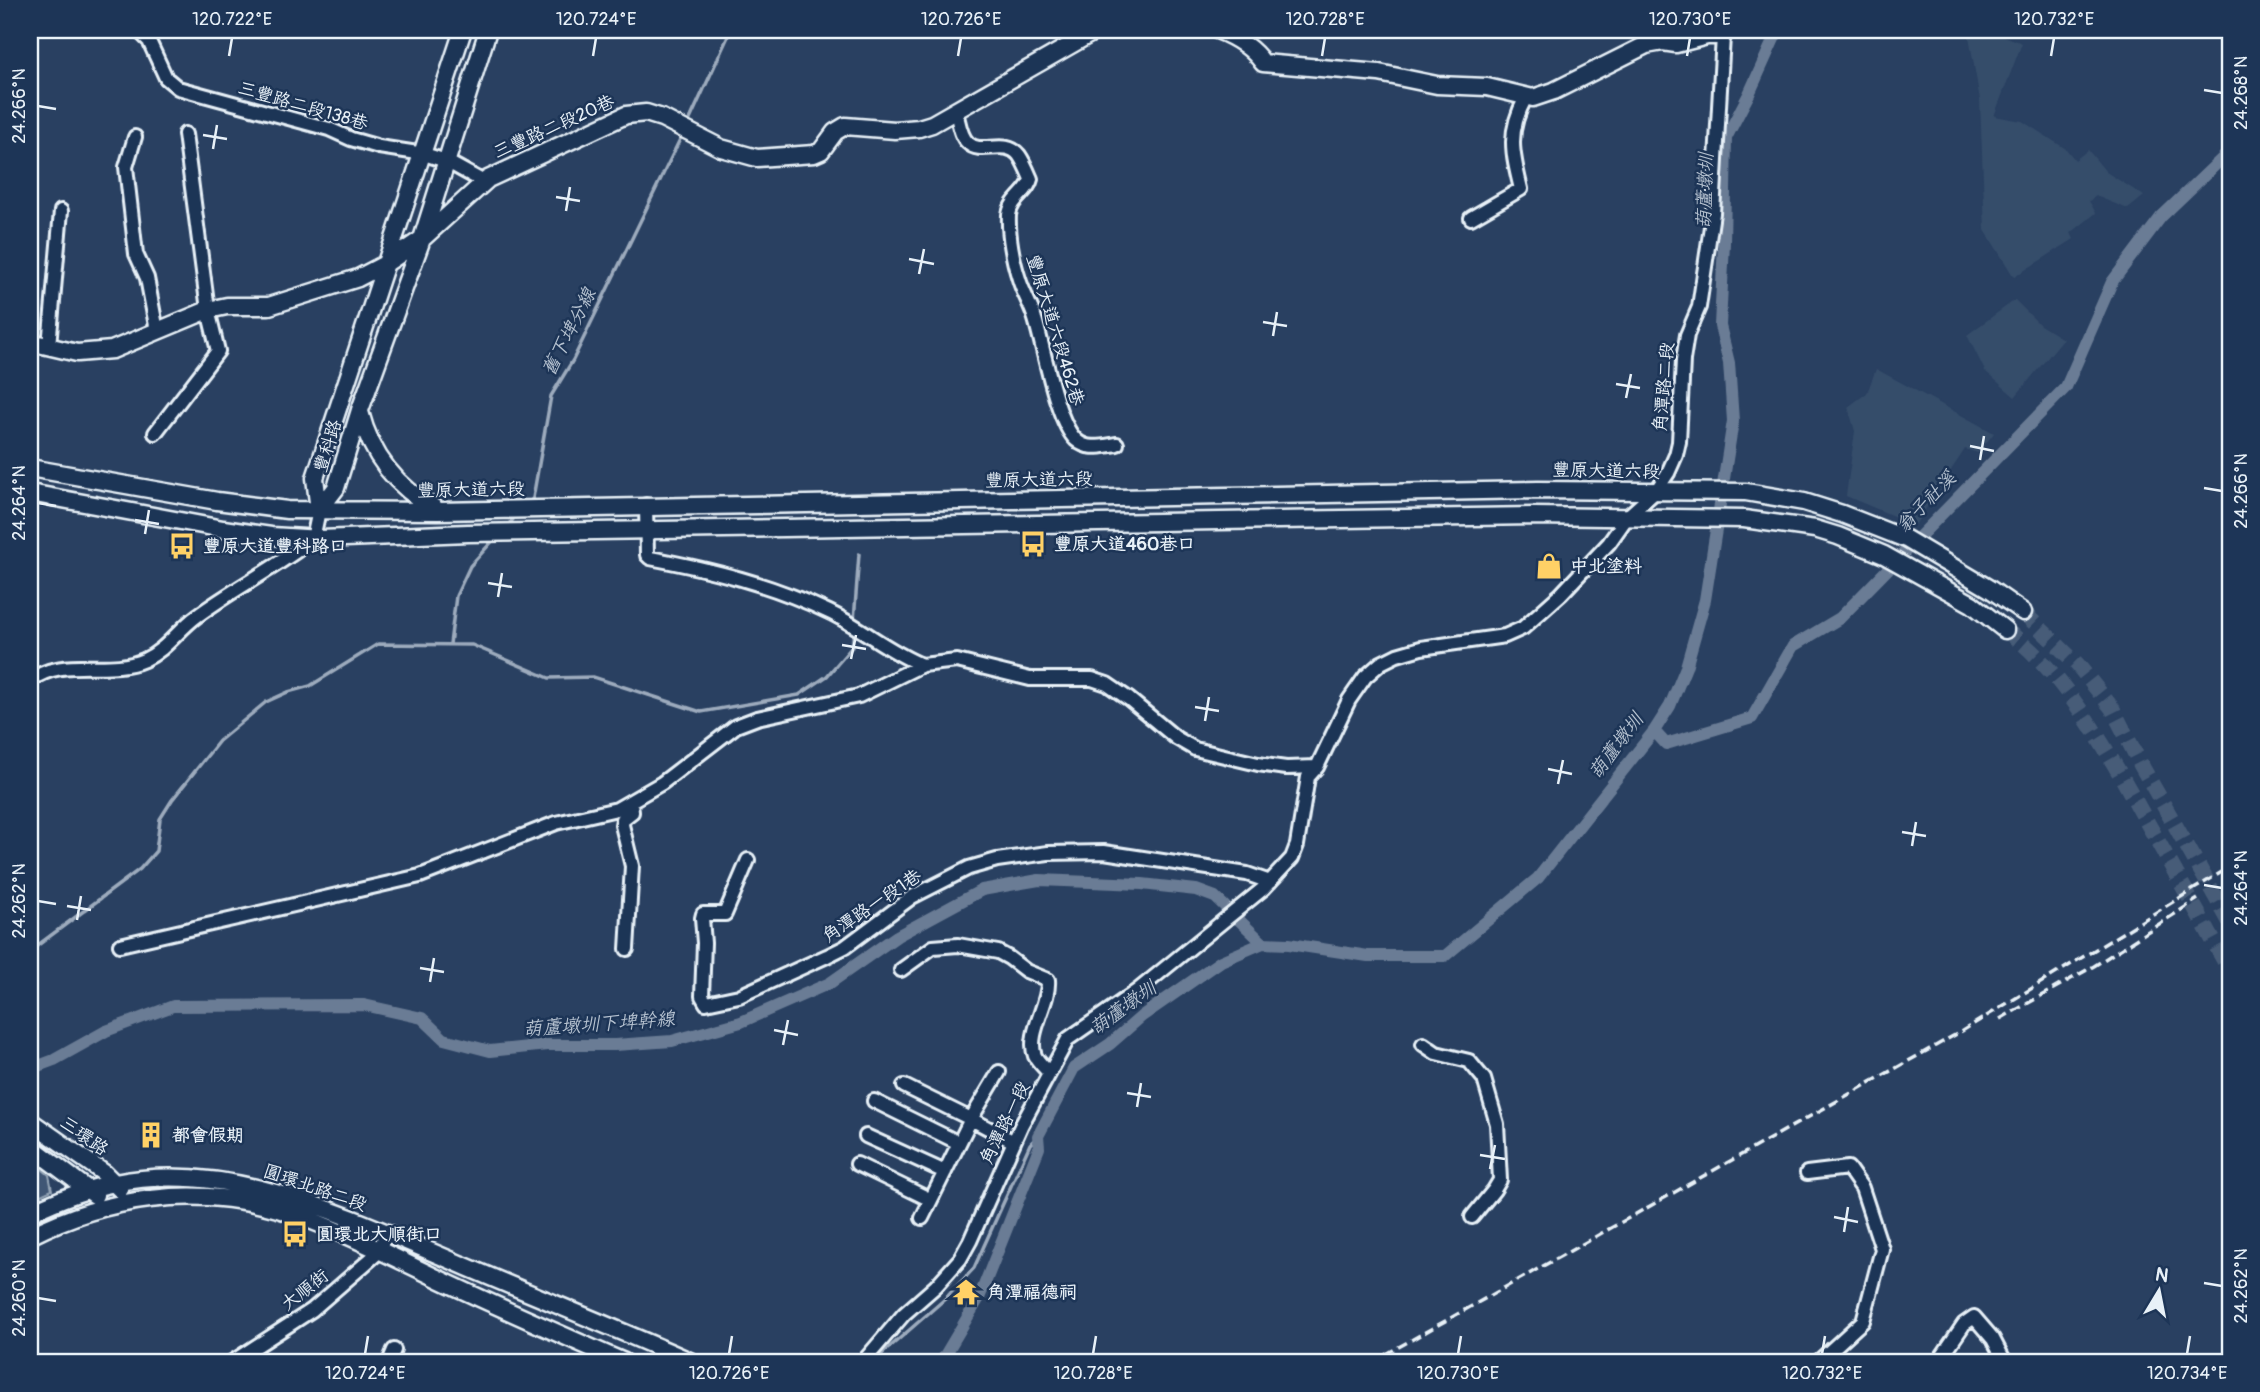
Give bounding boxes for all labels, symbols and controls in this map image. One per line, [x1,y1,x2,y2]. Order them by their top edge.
text: 120.722°E [192,8,272,31]
text: 120.724°E [556,8,636,31]
text: 120.726°E [921,8,1001,31]
text: 120.728°E [1285,8,1365,31]
text: 120.730°E [1649,8,1731,31]
text: 120.732°E [2014,8,2094,31]
text: 24.268°N [2230,56,2253,130]
text: 24.266°N [8,68,31,144]
street label: 三豐路二段138巷 [235,76,371,136]
street label: 三豐路二段20巷 [490,90,618,164]
water label: 葫蘆墩圳 [1692,151,1718,229]
street label: 豐原大道六段462巷 [1021,252,1089,408]
water label: 舊下埤分線 [537,283,602,380]
street label: 角潭路二段 [1649,341,1679,433]
street label: 豐科路 [309,417,347,475]
text: 24.266°N [2230,453,2253,529]
street label: 豐原大道六段 [1552,459,1660,483]
text: 24.264°N [8,465,31,541]
water label: 翁子社溪 [1891,466,1962,538]
street label: 豐原大道六段 [985,468,1093,492]
street label: 豐原大道六段 [417,478,525,502]
bus stop icon: 豐原大道460巷口 [1018,529,1048,559]
bus stop icon: 豐原大道豐科路口 [167,531,197,561]
place label: 豐原大道460巷口 [1054,533,1195,556]
place label: 豐原大道豐科路口 [203,535,347,558]
shop icon: 中北塗料 [1534,551,1564,581]
place label: 中北塗料 [1570,555,1643,578]
water label: 葫蘆墩圳 [1584,707,1650,784]
text: 24.264°N [2230,850,2253,926]
text: 24.262°N [8,863,31,939]
street label: 角潭路一段1巷 [818,864,926,948]
water label: 葫蘆墩圳 [1085,975,1162,1040]
water label: 葫蘆墩圳下埤幹線 [522,1007,677,1041]
street label: 角潭路一段 [975,1078,1035,1168]
street label: 三環路 [55,1111,113,1161]
building icon: 都會假期 [136,1120,166,1150]
place label: 都會假期 [172,1124,244,1147]
street label: 圓環北路二段 [260,1160,370,1216]
bus stop icon: 圓環北大順街口 [280,1219,310,1249]
place label: 圓環北大順街口 [316,1223,442,1246]
text: 24.262°N [2230,1248,2253,1324]
north arrow [2124,1256,2194,1326]
text: 24.260°N [8,1259,31,1337]
text: N [2153,1262,2170,1288]
street label: 大順街 [277,1264,333,1316]
temple icon: 角潭福德祠 [951,1277,981,1307]
place label: 角潭福德祠 [987,1281,1077,1304]
text: 120.724°E [325,1362,405,1385]
text: 120.726°E [689,1362,769,1385]
text: 120.728°E [1053,1362,1133,1385]
text: 120.730°E [1417,1362,1499,1385]
text: 120.732°E [1782,1362,1862,1385]
text: 120.734°E [2147,1362,2227,1385]

